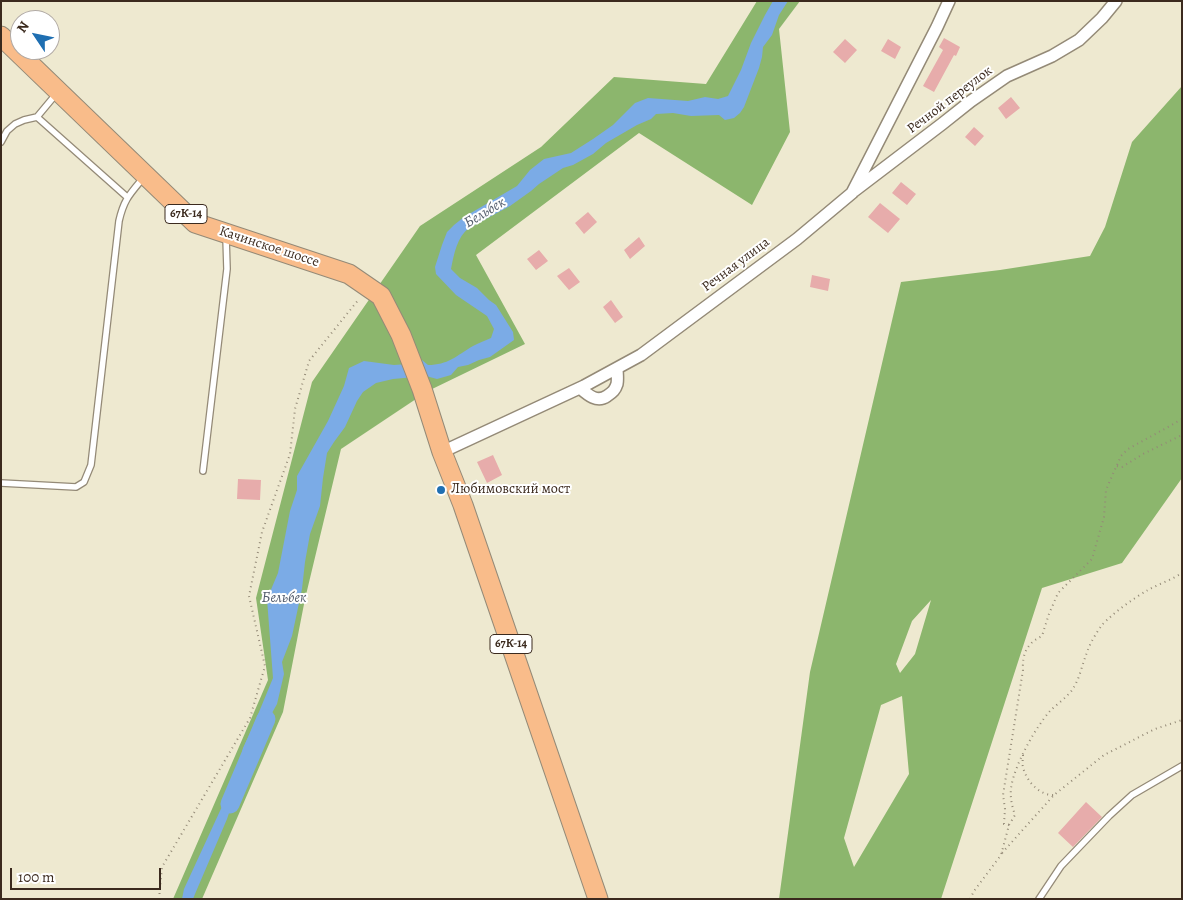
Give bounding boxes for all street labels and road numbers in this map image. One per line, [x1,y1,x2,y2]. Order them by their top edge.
street label: Речной переулок [904,63,996,137]
road number: 67К-14 [165,204,207,223]
street label: Качинское шоссе [217,223,321,271]
street label: Речная улица [699,234,773,296]
road number: 67К-14 [490,634,532,654]

